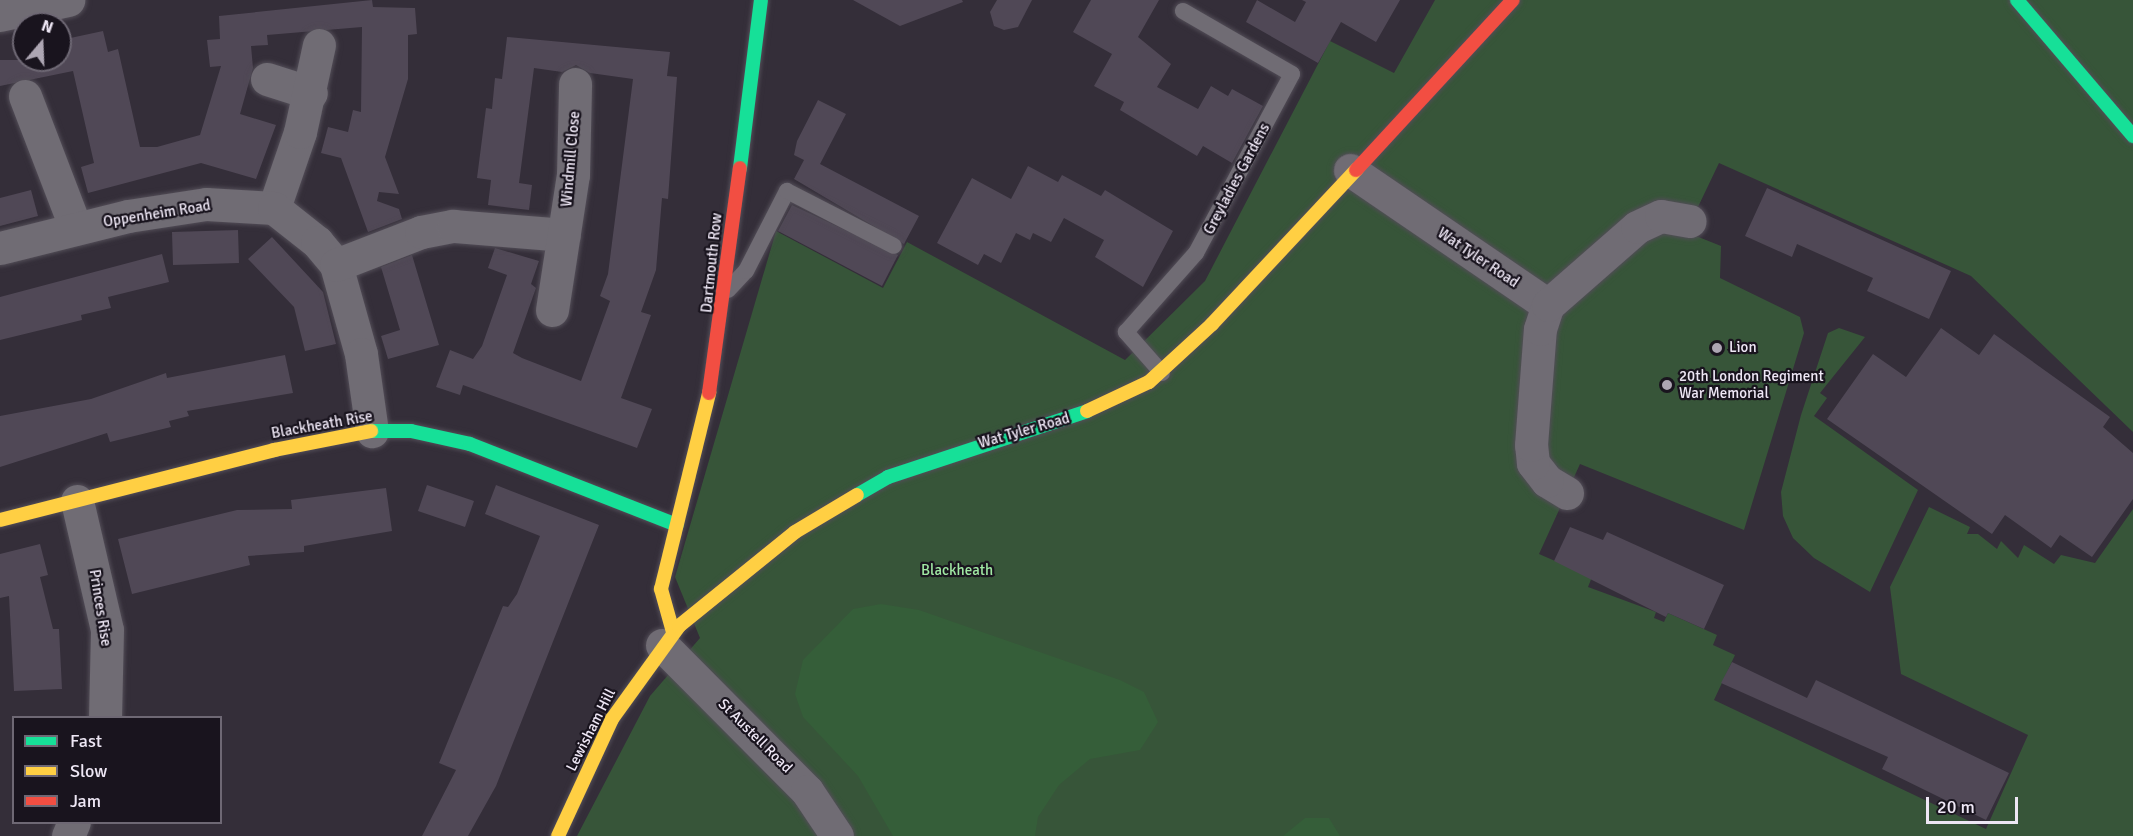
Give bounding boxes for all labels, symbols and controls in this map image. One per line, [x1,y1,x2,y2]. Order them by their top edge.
north arrow [12,12,72,72]
text: N [39,16,56,38]
street label: Windmill Close [558,110,584,208]
street label: Greyladies Gardens [1200,120,1274,238]
street label: Oppenheim Road [102,197,212,231]
street label: Dartmouth Row [698,212,726,314]
street label: Wat Tyler Road [1434,224,1522,292]
place label: Lion [1729,339,1757,357]
marker: Lion [1710,341,1724,355]
place label: 20th London Regiment War Memorial [1679,367,1824,402]
marker: 20th London Regiment War Memorial [1660,378,1674,392]
street label: Blackheath Rise [270,407,374,443]
street label: Wat Tyler Road [976,409,1072,453]
park label: Blackheath [921,562,993,580]
street label: Princes Rise [85,568,115,648]
street label: Lewisham Hill [562,686,620,774]
street label: St Austell Road [714,695,796,777]
legend [12,716,222,824]
text: Fast [70,730,102,752]
text: Slow [70,760,107,782]
scale bar [1929,785,2020,823]
text: Jam [70,790,101,812]
text: 20 m [1937,796,1975,818]

